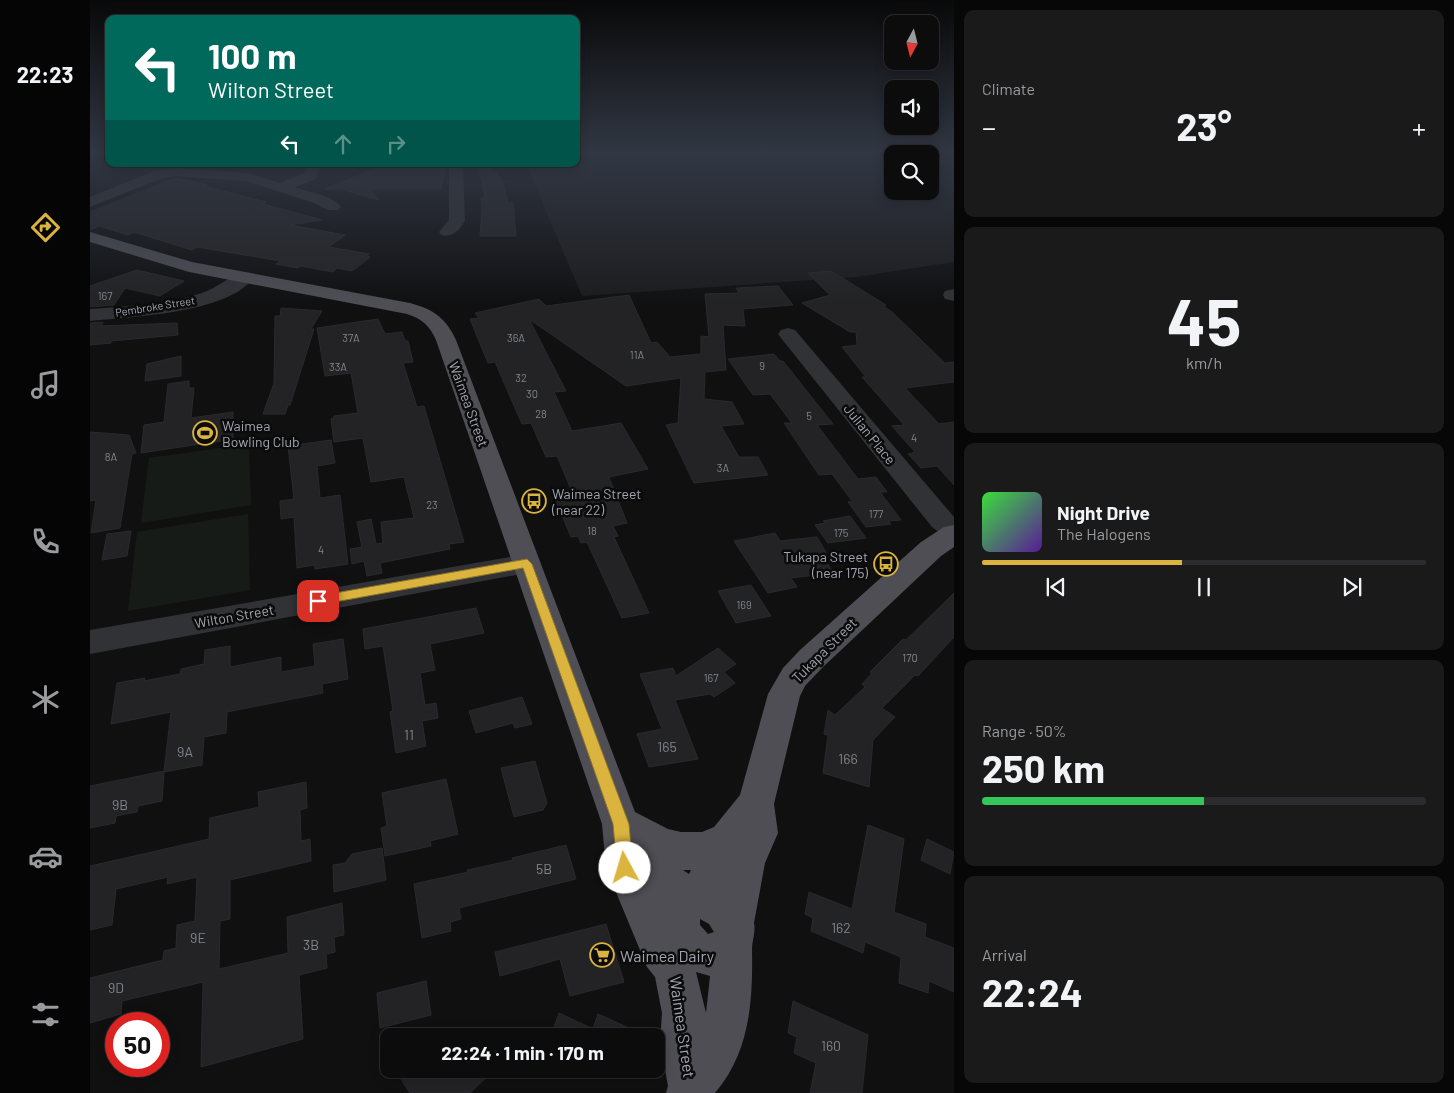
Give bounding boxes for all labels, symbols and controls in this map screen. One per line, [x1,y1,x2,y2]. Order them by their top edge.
north arrow [884,15,939,70]
map controls [884,15,939,200]
text: 100 m [208,34,297,76]
icon: left [125,35,190,100]
text: 22:23 [17,61,73,87]
text: Wilton Street [208,76,334,102]
text: Climate [982,79,1035,98]
button: sound [884,80,939,135]
text: 23° [1176,103,1232,149]
text: − [982,110,996,144]
text: + [1412,110,1426,144]
icon: left [276,130,304,158]
icon: ahead [329,130,357,158]
icon: right [382,130,410,158]
button: search [884,145,939,200]
icon: directions [28,210,63,245]
text: 45 [1167,281,1241,359]
house number: 167 [98,289,112,302]
street label: Pembroke Street [114,293,196,319]
house number: 37A [342,331,360,344]
house number: 36A [507,331,525,344]
house number: 11A [630,348,645,361]
text: km/h [1186,353,1222,372]
street label: Waimea Street [446,359,492,449]
house number: 9 [759,359,765,372]
house number: 33A [329,360,347,373]
icon: music [28,367,63,402]
house number: 32 [515,371,527,384]
house number: 30 [526,387,538,400]
street label: Julian Place [840,400,900,468]
house number: 28 [535,407,547,420]
house number: 5 [806,409,812,422]
place label: Waimea Bowling Club [222,417,300,450]
sports icon: Waimea Bowling Club [192,420,218,446]
house number: 4 [911,431,917,444]
house number: 8A [105,450,118,463]
house number: 3A [717,461,729,474]
place label: Waimea Street (near 22) [551,485,641,518]
bus stop icon: Waimea Street (near 22) [521,488,547,514]
house number: 23 [426,498,438,511]
text: Night Drive [1057,501,1150,524]
house number: 177 [869,507,883,520]
icon: phone [28,524,63,559]
house number: 18 [587,524,597,537]
text: The Halogens [1057,524,1151,543]
house number: 175 [834,526,849,539]
house number: 4 [318,543,324,556]
place label: Tukapa Street (near 175) [783,548,868,581]
bus stop icon: Tukapa Street (near 175) [873,551,899,577]
icon: previous [1042,573,1070,601]
icon: pause [1190,573,1218,601]
icon: next [1338,573,1366,601]
pin [297,580,339,622]
icon: arrive [304,587,332,615]
house number: 169 [736,598,752,611]
street label: Wilton Street [193,601,275,631]
street label: Tukapa Street [788,614,860,686]
house number: 170 [902,651,918,664]
house number: 167 [704,671,718,684]
icon: climate [28,682,63,717]
text: Range · 50% [982,721,1066,740]
house number: 11 [404,726,414,743]
house number: 165 [657,738,677,755]
house number: 9A [177,743,193,760]
text: 250 km [982,745,1105,791]
house number: 166 [838,750,858,767]
house number: 9B [112,796,128,813]
icon: car [28,839,63,874]
position arrow [598,841,650,893]
house number: 5B [536,860,552,877]
house number: 162 [831,919,851,936]
house number: 9E [190,929,206,946]
house number: 3B [303,936,319,953]
supermarket icon: Waimea Dairy [589,942,615,968]
text: Arrival [982,945,1027,964]
place label: Waimea Dairy [620,946,715,965]
text: 22:24 [982,969,1083,1015]
street label: Waimea Street [666,975,700,1079]
house number: 9D [108,979,124,996]
icon: filters [28,997,63,1032]
speed limit sign: 50 [105,1012,170,1077]
house number: 160 [821,1037,841,1054]
text: 22:24 · 1 min · 170 m [441,1041,604,1064]

